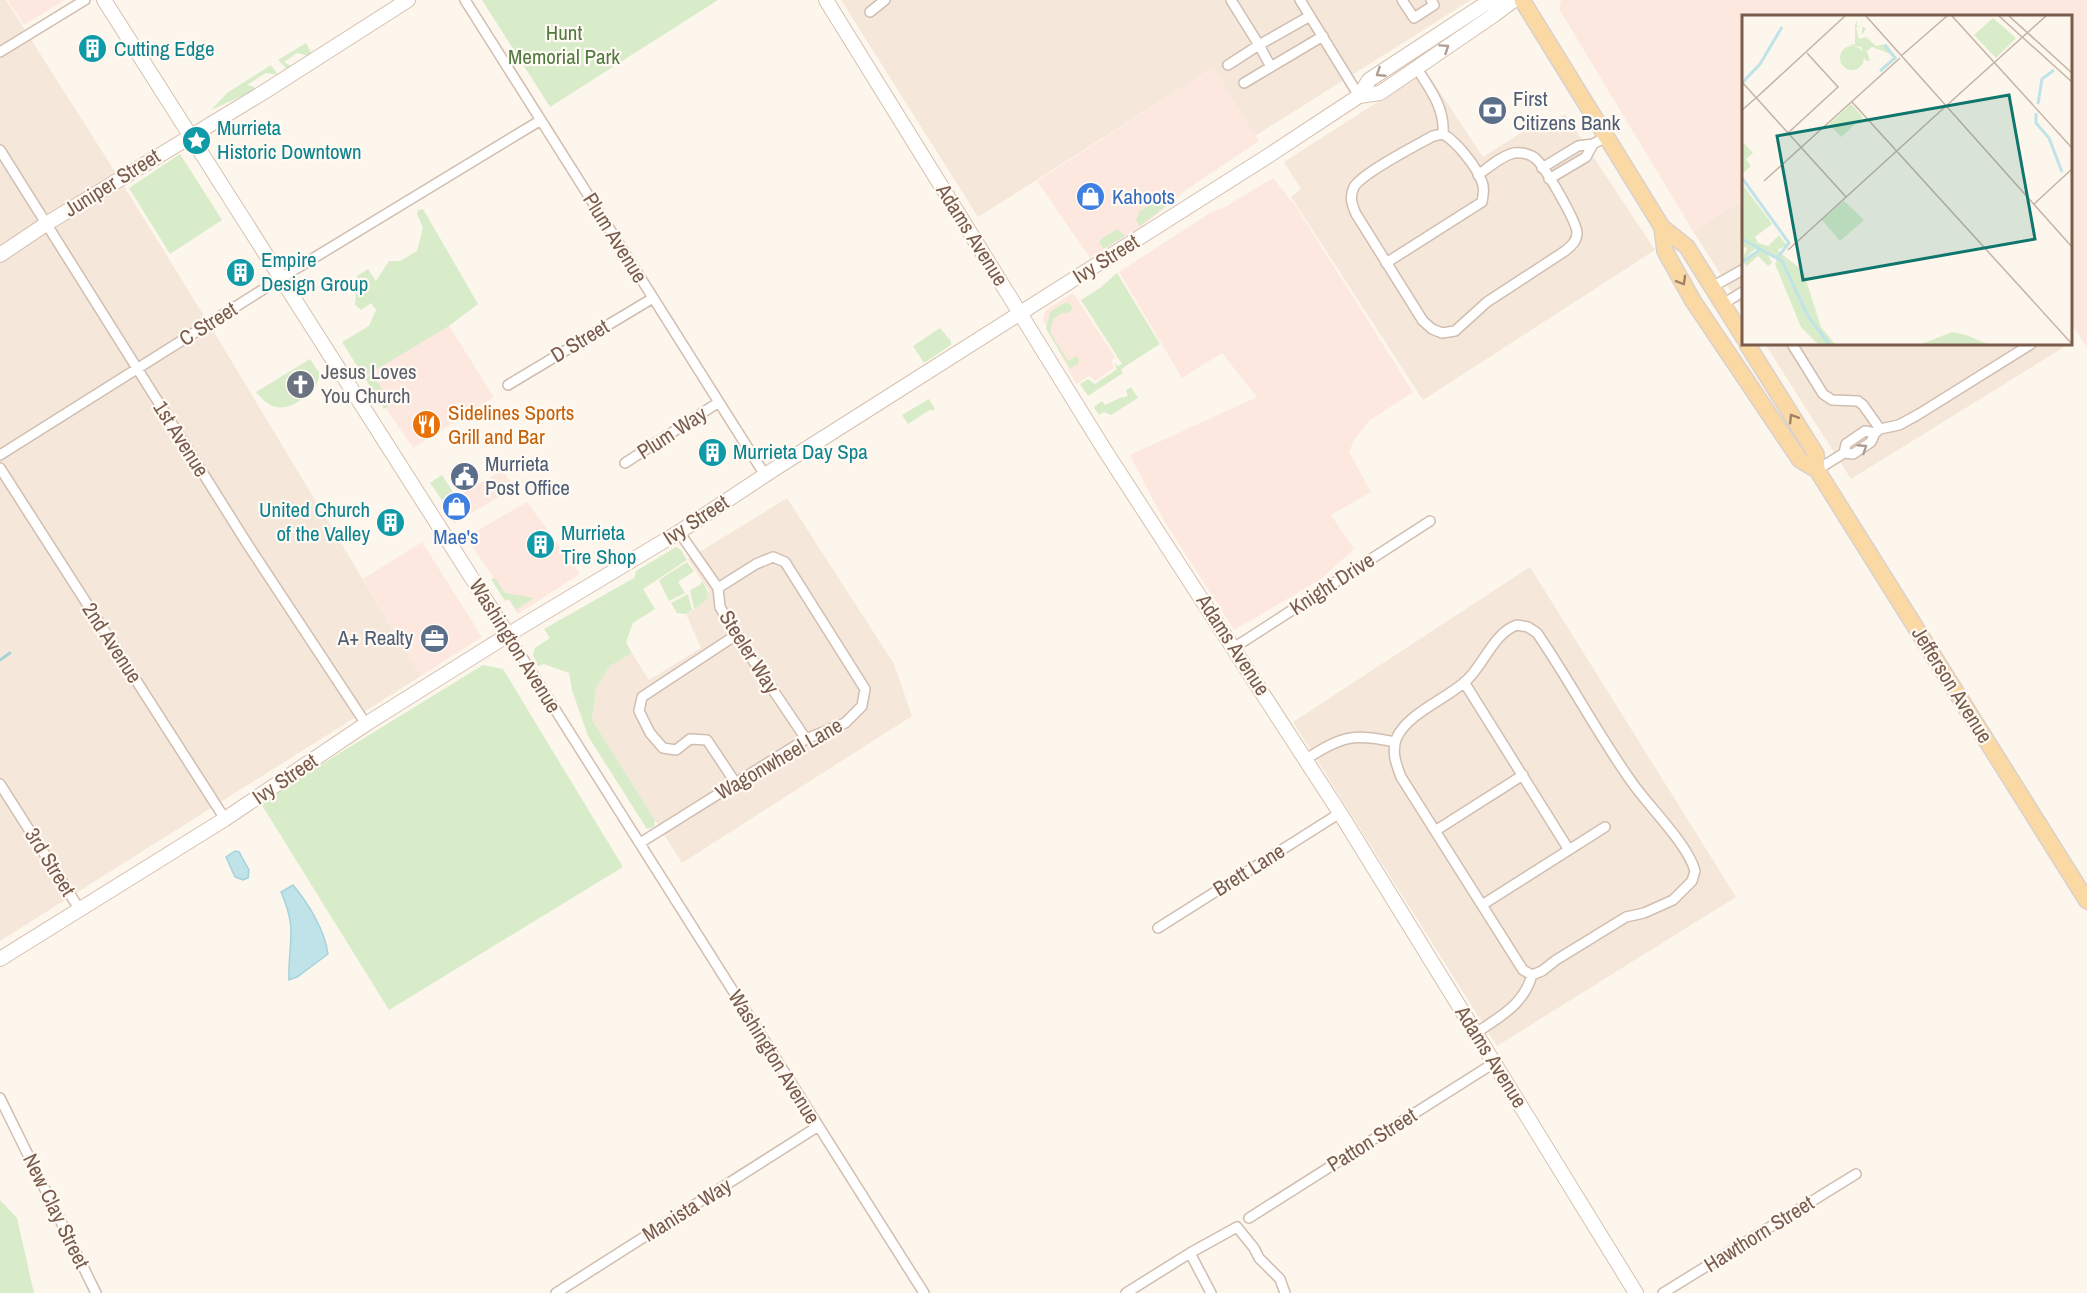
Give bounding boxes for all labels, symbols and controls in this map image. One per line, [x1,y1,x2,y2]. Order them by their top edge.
inset map [1742,15,2072,345]
park label: Hunt Memorial Park [508,18,620,71]
building icon: Cutting Edge [77,33,109,65]
place label: Cutting Edge [114,34,215,63]
one-way arrow [1439,44,1450,55]
one-way arrow [1376,65,1386,77]
place label: First Citizens Bank [1513,84,1621,137]
bank icon: First Citizens Bank [1476,95,1508,127]
place label: Murrieta Historic Downtown [217,113,362,166]
place icon: Murrieta Historic Downtown [180,124,212,156]
street label: Juniper Street [58,142,165,224]
street label: Adams Avenue [929,177,1015,291]
shop icon: Kahoots [1075,181,1107,213]
place label: Kahoots [1112,182,1175,211]
street label: Plum Avenue [576,187,655,288]
street label: Ivy Street [1067,227,1144,290]
place label: Empire Design Group [261,245,368,298]
building icon: Empire Design Group [224,256,256,288]
one-way arrow [1674,274,1686,285]
street label: C Street [173,294,242,353]
street label: D Street [545,312,614,369]
place label: Jesus Loves You Church [321,357,417,410]
church icon: Jesus Loves You Church [284,368,316,400]
street label: 1st Avenue [147,395,216,482]
place label: Sidelines Sports Grill and Bar [448,398,574,451]
street label: Plum Way [631,399,713,466]
restaurant icon: Sidelines Sports Grill and Bar [411,409,443,441]
one-way arrow [1789,414,1801,424]
building icon: Murrieta Day Spa [696,436,728,468]
place label: Murrieta Day Spa [733,437,868,466]
one-way arrow [1856,444,1867,455]
place label: Murrieta Post Office [485,449,570,502]
public building icon: Murrieta Post Office [448,460,480,492]
street label: Ivy Street [657,487,734,552]
shop icon: Mae's [440,490,472,522]
place label: United Church of the Valley [259,495,370,548]
building icon: United Church of the Valley [375,506,407,538]
place label: Murrieta Tire Shop [561,518,636,571]
place label: Mae's [433,522,479,551]
building icon: Murrieta Tire Shop [524,529,556,561]
street label: Knight Drive [1284,545,1380,622]
street label: Washington Avenue [463,573,568,718]
street label: Adams Avenue [1189,588,1277,701]
street label: 2nd Avenue [76,597,149,689]
street label: Steeler Way [712,605,787,699]
street label: Jefferson Avenue [1905,621,2000,749]
office icon: A+ Realty [418,622,450,654]
place label: A+ Realty [337,623,413,652]
street label: Wagonwheel Lane [710,711,847,807]
street label: Ivy Street [246,746,323,811]
street label: 3rd Street [18,822,83,902]
street label: Brett Lane [1207,836,1290,903]
street label: Washington Avenue [722,984,827,1129]
street label: Adams Avenue [1448,999,1534,1113]
street label: Patton Street [1321,1101,1422,1179]
street label: New Clay Street [16,1149,97,1273]
street label: Manista Way [637,1171,737,1248]
street label: Hawthorn Street [1698,1188,1819,1279]

